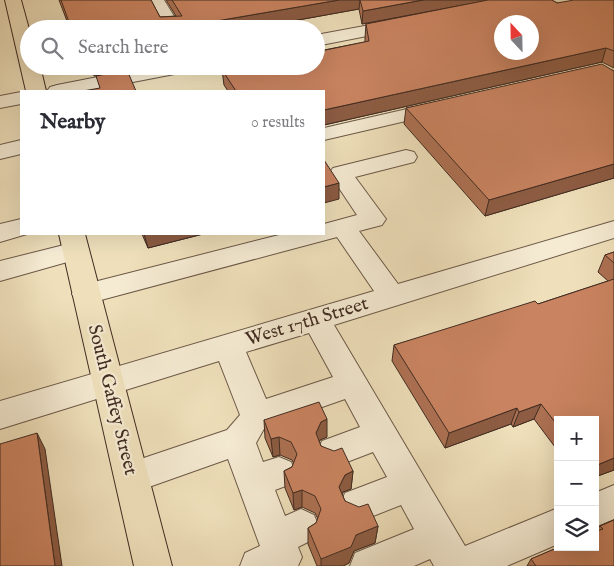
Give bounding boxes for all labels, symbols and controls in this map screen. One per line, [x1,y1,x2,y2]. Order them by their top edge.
north arrow [494,15,539,60]
search box [20,20,325,75]
icon: search [38,34,66,62]
text: Search here [78,36,169,60]
text: Nearby [40,109,105,136]
text: 0 results [251,113,305,133]
street label: West 17th Street [243,292,372,352]
street label: South Gaffey Street [82,322,142,478]
map controls [554,416,599,551]
button: + [554,416,599,461]
button: − [554,461,599,506]
button: layers [554,506,599,551]

